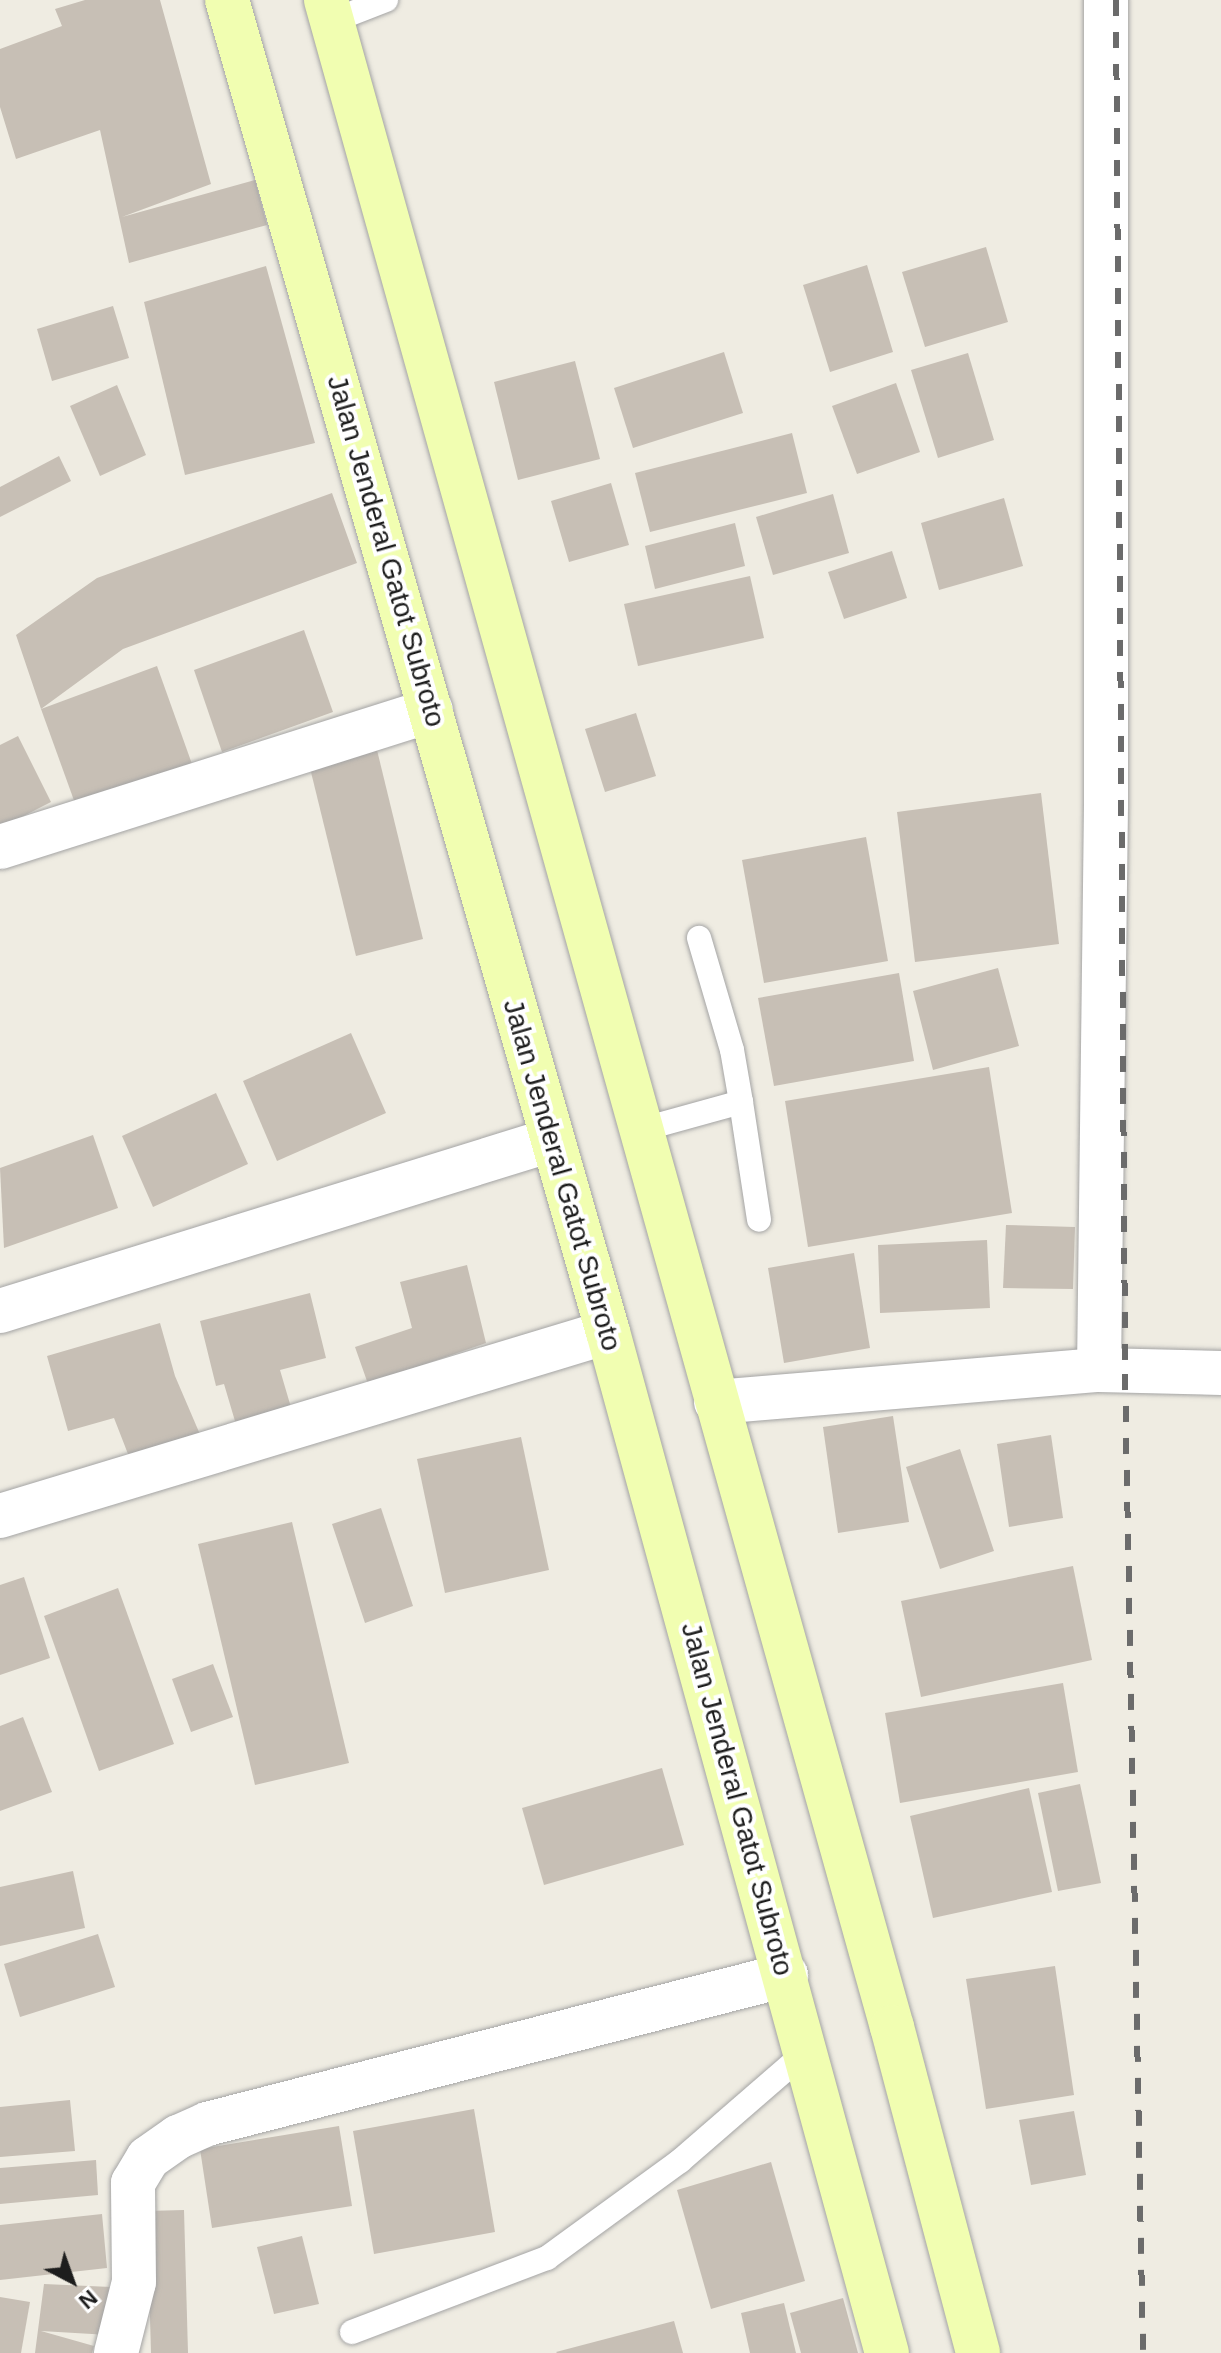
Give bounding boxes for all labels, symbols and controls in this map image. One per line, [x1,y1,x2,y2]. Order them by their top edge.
street label: Jalan Jenderal Gatot Subroto [320,371,452,731]
street label: Jalan Jenderal Gatot Subroto [496,995,628,1355]
street label: Jalan Jenderal Gatot Subroto [674,1619,800,1979]
north arrow [32,2241,112,2321]
text: N [74,2285,102,2314]

